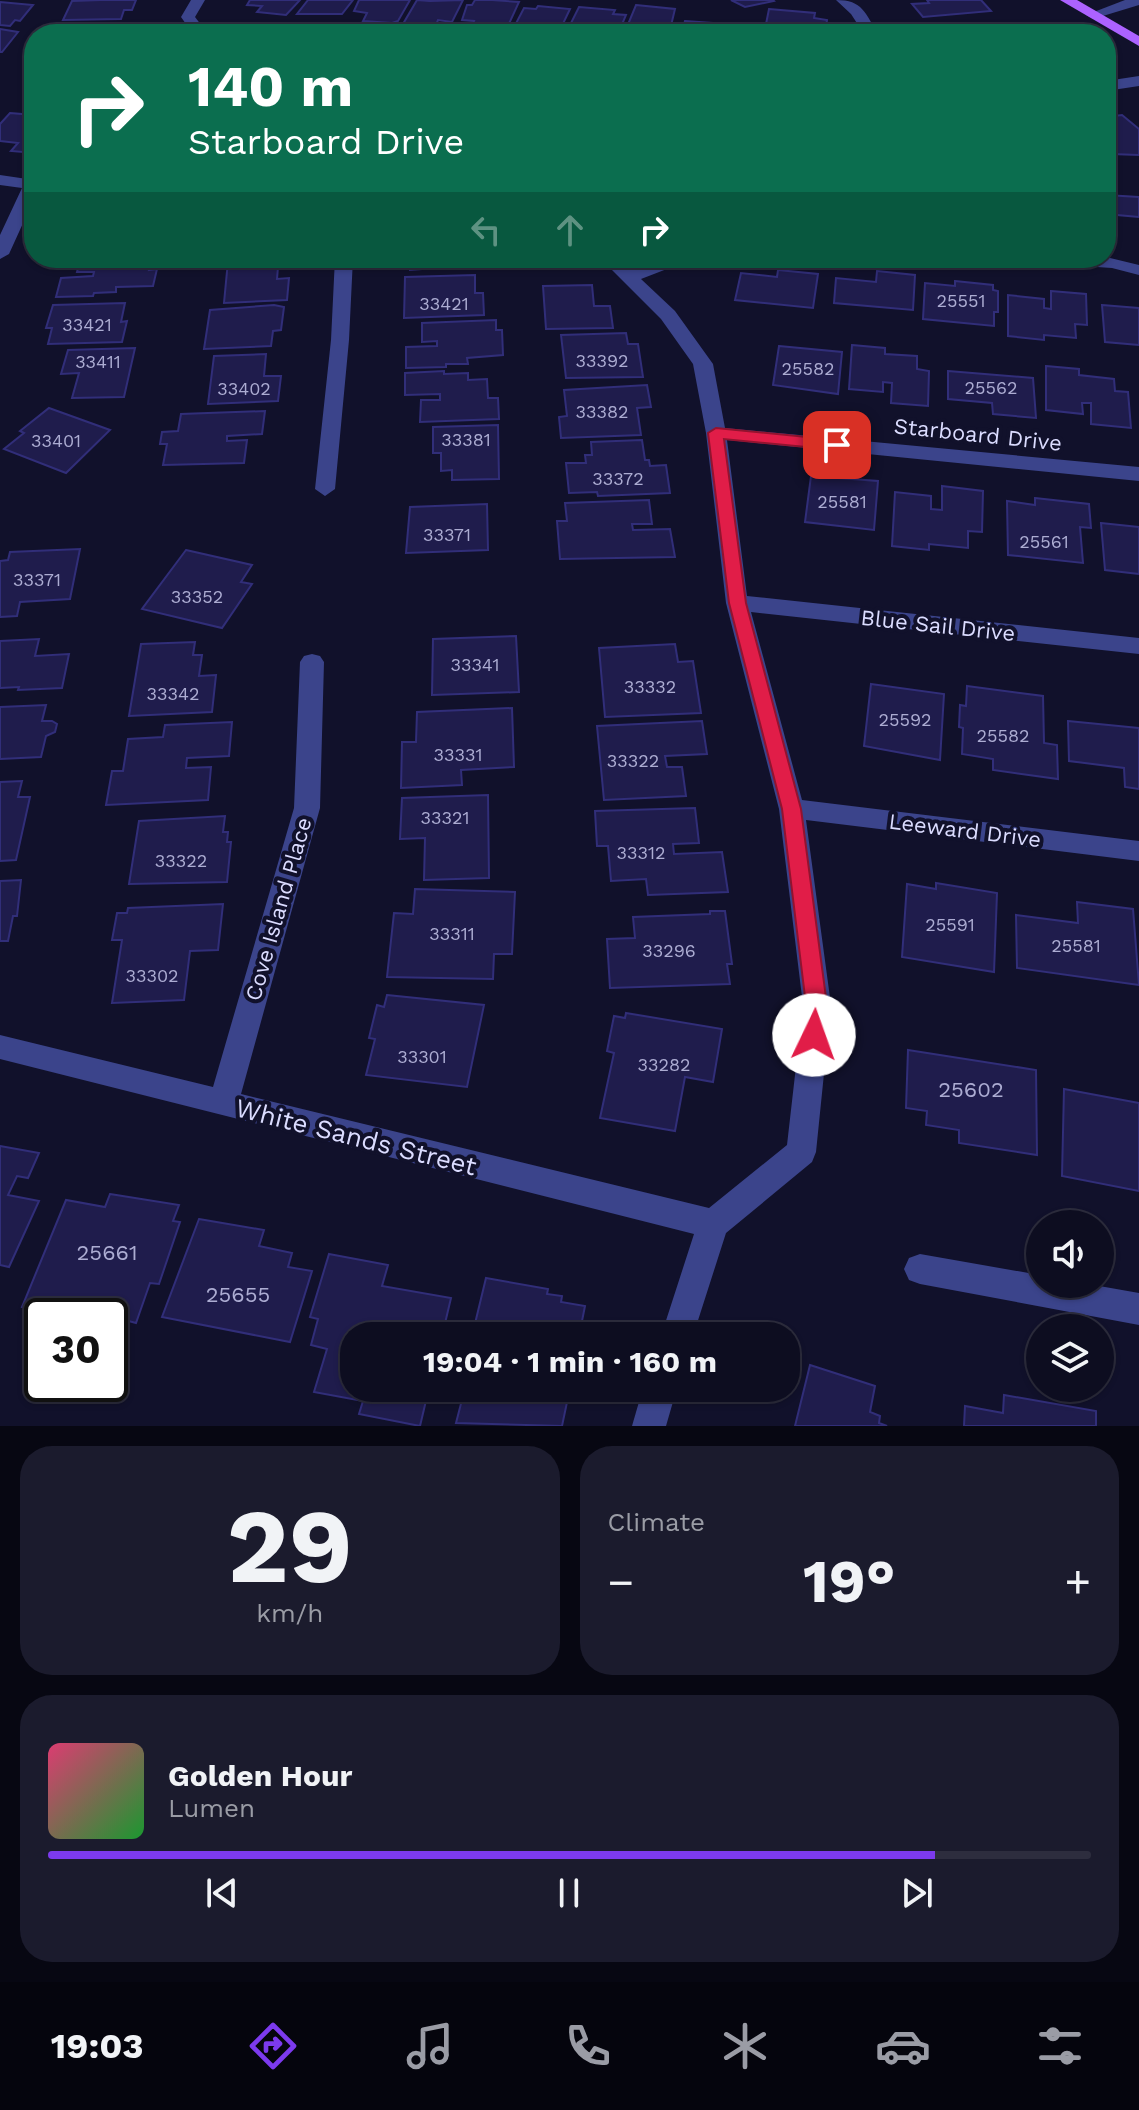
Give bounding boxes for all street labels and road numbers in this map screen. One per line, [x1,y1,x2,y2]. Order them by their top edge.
street label: Starboard Drive [893,413,1063,456]
street label: Blue Sail Drive [859,605,1016,646]
street label: Leeward Drive [887,809,1042,852]
street label: Cove Island Place [240,815,317,1004]
street label: White Sands Street [232,1093,480,1181]

